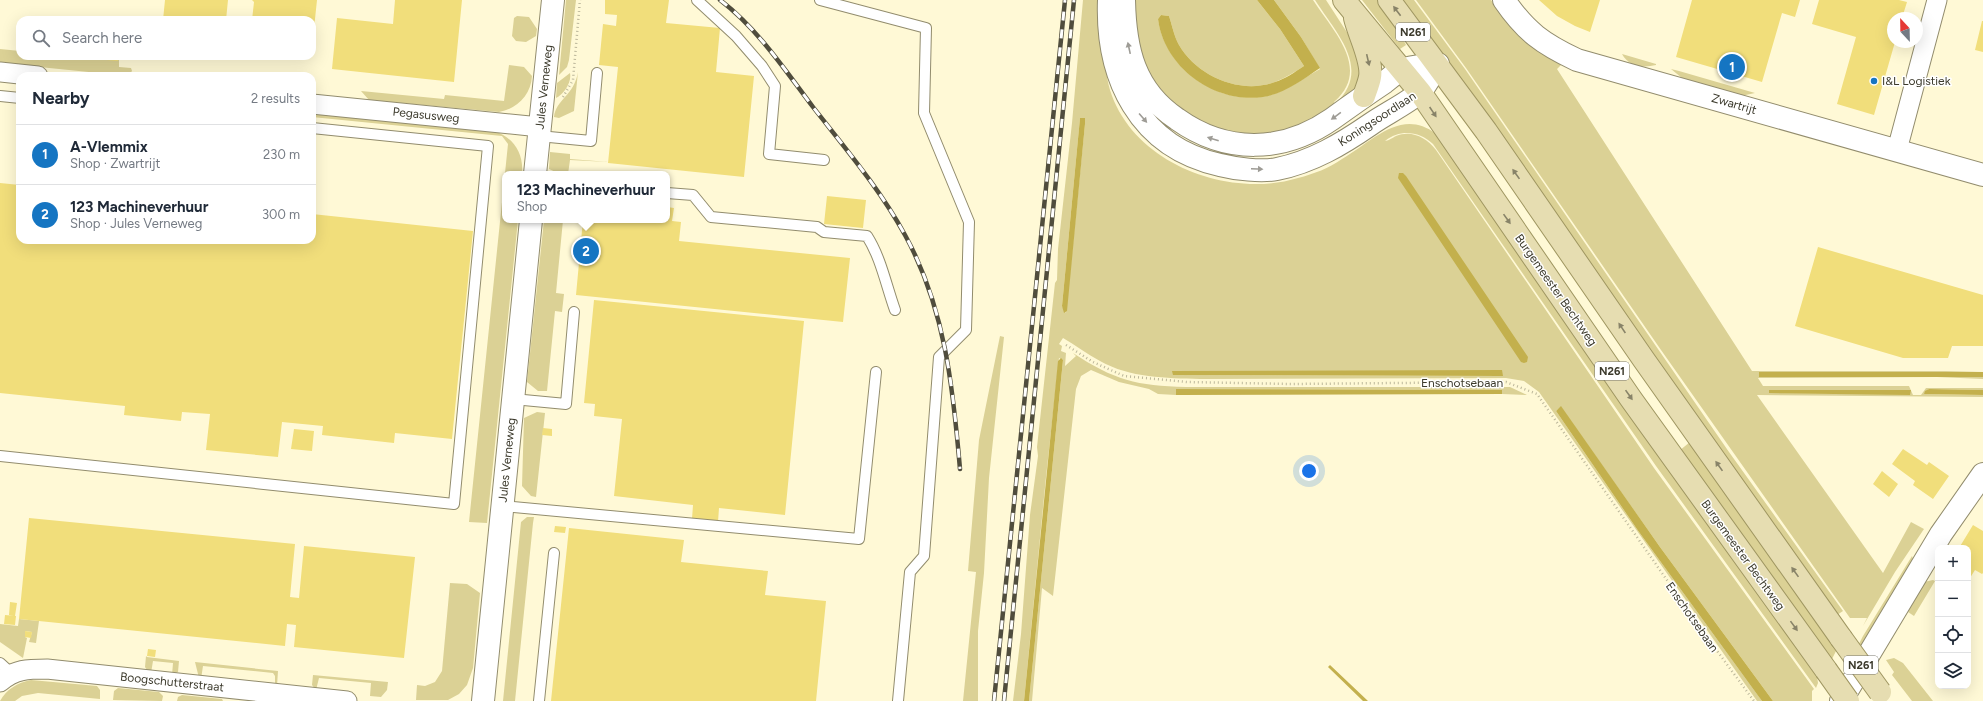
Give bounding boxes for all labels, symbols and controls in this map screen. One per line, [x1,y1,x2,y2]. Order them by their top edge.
one-way arrow [1393,6,1402,17]
north arrow [1887,12,1923,48]
search box [16,16,316,60]
road number: N261 [1396,23,1430,41]
icon: search [30,27,52,49]
text: Search here [62,29,142,47]
one-way arrow [1125,42,1131,54]
street label: Jules Verneweg [533,44,555,130]
pin: 1 [1719,52,1745,82]
one-way arrow [1365,54,1371,66]
place label: I&L Logistiek [1882,74,1951,88]
marker: I&L Logistiek [1869,76,1879,86]
text: Nearby [32,88,90,108]
street label: Koningsoordlaan [1336,89,1419,149]
text: 2 results [251,91,300,106]
street label: Zwartrijt [1710,91,1759,117]
street label: Pegasusweg [392,105,460,125]
one-way arrow [1429,107,1437,117]
one-way arrow [1331,112,1341,120]
one-way arrow [1138,113,1147,123]
one-way arrow [1207,135,1219,141]
text: A-Vlemmix [70,138,148,156]
text: 1 [42,147,48,162]
text: 230 m [263,147,300,162]
text: Shop · Zwartrijt [70,156,160,171]
one-way arrow [1251,166,1264,172]
one-way arrow [1512,169,1520,180]
popup [502,171,670,223]
text: 123 Machineverhuur [517,181,655,199]
text: 123 Machineverhuur [70,198,208,216]
text: Shop [517,199,547,214]
text: 2 [41,207,49,222]
text: 300 m [262,207,300,222]
one-way arrow [1503,214,1511,225]
text: Shop · Jules Verneweg [70,216,202,231]
street label: Burgemeester Bechtweg [1512,231,1600,349]
pin: 2 [573,236,599,266]
one-way arrow [1618,322,1626,333]
road number: N261 [1595,362,1629,380]
street label: Enschotsebaan [1421,376,1503,390]
one-way arrow [1625,390,1633,401]
street label: Jules Verneweg [496,417,518,503]
your location [1299,461,1319,481]
one-way arrow [1715,461,1723,471]
street label: Burgemeester Bechtweg [1698,497,1788,613]
map controls [1935,545,1971,689]
button: + [1935,545,1971,581]
one-way arrow [1791,567,1799,577]
street label: Enschotsebaan [1663,579,1721,655]
button: − [1935,581,1971,617]
button: locate [1935,617,1971,653]
one-way arrow [1790,621,1798,631]
button: layers [1935,653,1971,689]
road number: N261 [1844,656,1878,674]
street label: Boogschutterstraat [119,670,225,694]

